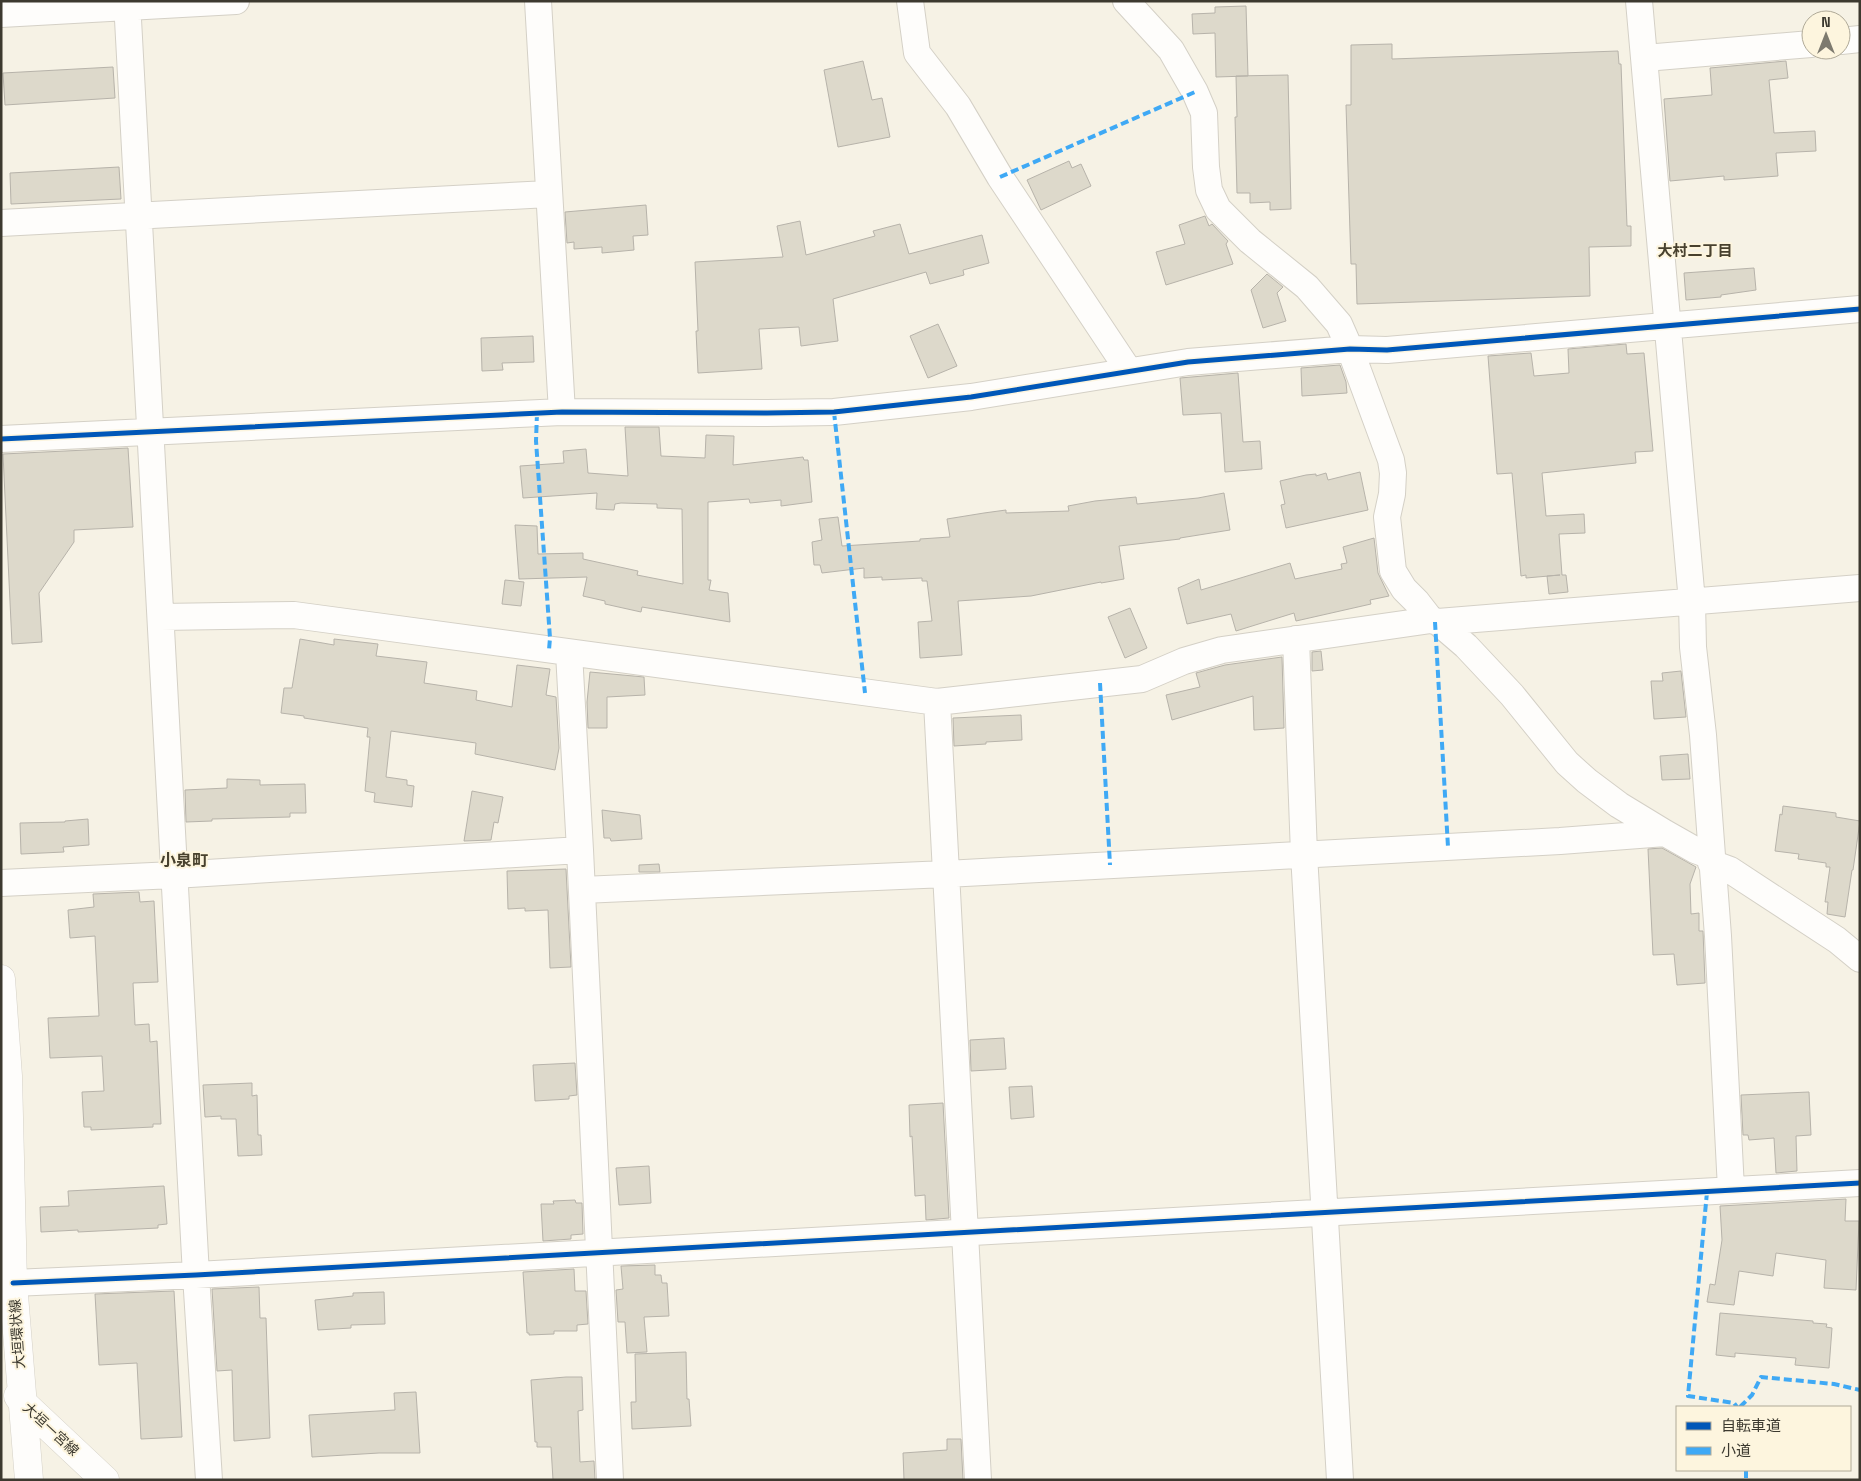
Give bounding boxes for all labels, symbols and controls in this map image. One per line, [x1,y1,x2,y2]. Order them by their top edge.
north arrow [1801,10,1851,60]
text: N [1821,13,1831,31]
district label: 大村二丁目 [1657,241,1733,260]
district label: 小泉町 [160,850,208,871]
street label: 大垣環状線 [6,1298,28,1370]
street label: 大垣一宮線 [19,1399,83,1459]
legend [1676,1406,1851,1471]
text: 自転車道 [1721,1416,1781,1435]
text: 小道 [1721,1441,1751,1460]

